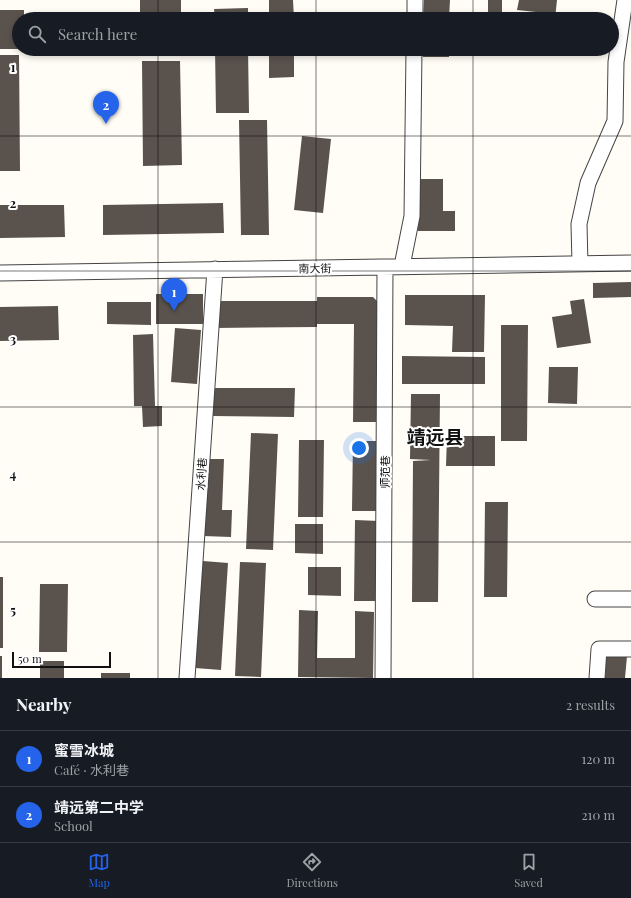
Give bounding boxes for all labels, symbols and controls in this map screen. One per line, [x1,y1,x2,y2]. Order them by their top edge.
search box [12,12,619,56]
icon: search [26,23,48,45]
text: Search here [58,24,137,44]
text: 1 [11,58,16,75]
pin: 2 [93,91,119,124]
text: 2 [10,194,17,211]
street label: 南大街 [298,260,332,276]
pin: 1 [161,278,187,311]
text: 3 [10,330,16,347]
district label: 靖远县 [406,423,464,449]
your location [349,438,369,458]
street label: 师范巷 [377,456,392,489]
street label: 水利巷 [192,457,210,491]
text: 4 [10,465,17,482]
text: 5 [10,601,16,618]
scale bar [12,650,111,669]
text: 50 m [18,651,42,666]
text: Nearby [16,693,71,715]
text: 2 results [566,696,615,713]
text: 蜜雪冰城 [54,740,114,760]
text: 1 [27,750,31,767]
text: 120 m [581,750,615,767]
text: Café · 水利巷 [54,761,129,778]
text: 靖远第二中学 [54,797,144,817]
text: 2 [26,806,32,823]
text: 210 m [581,806,615,823]
text: School [54,817,93,834]
tab: Map [88,851,110,890]
tab: Directions [286,851,338,890]
tab: Saved [514,851,543,890]

